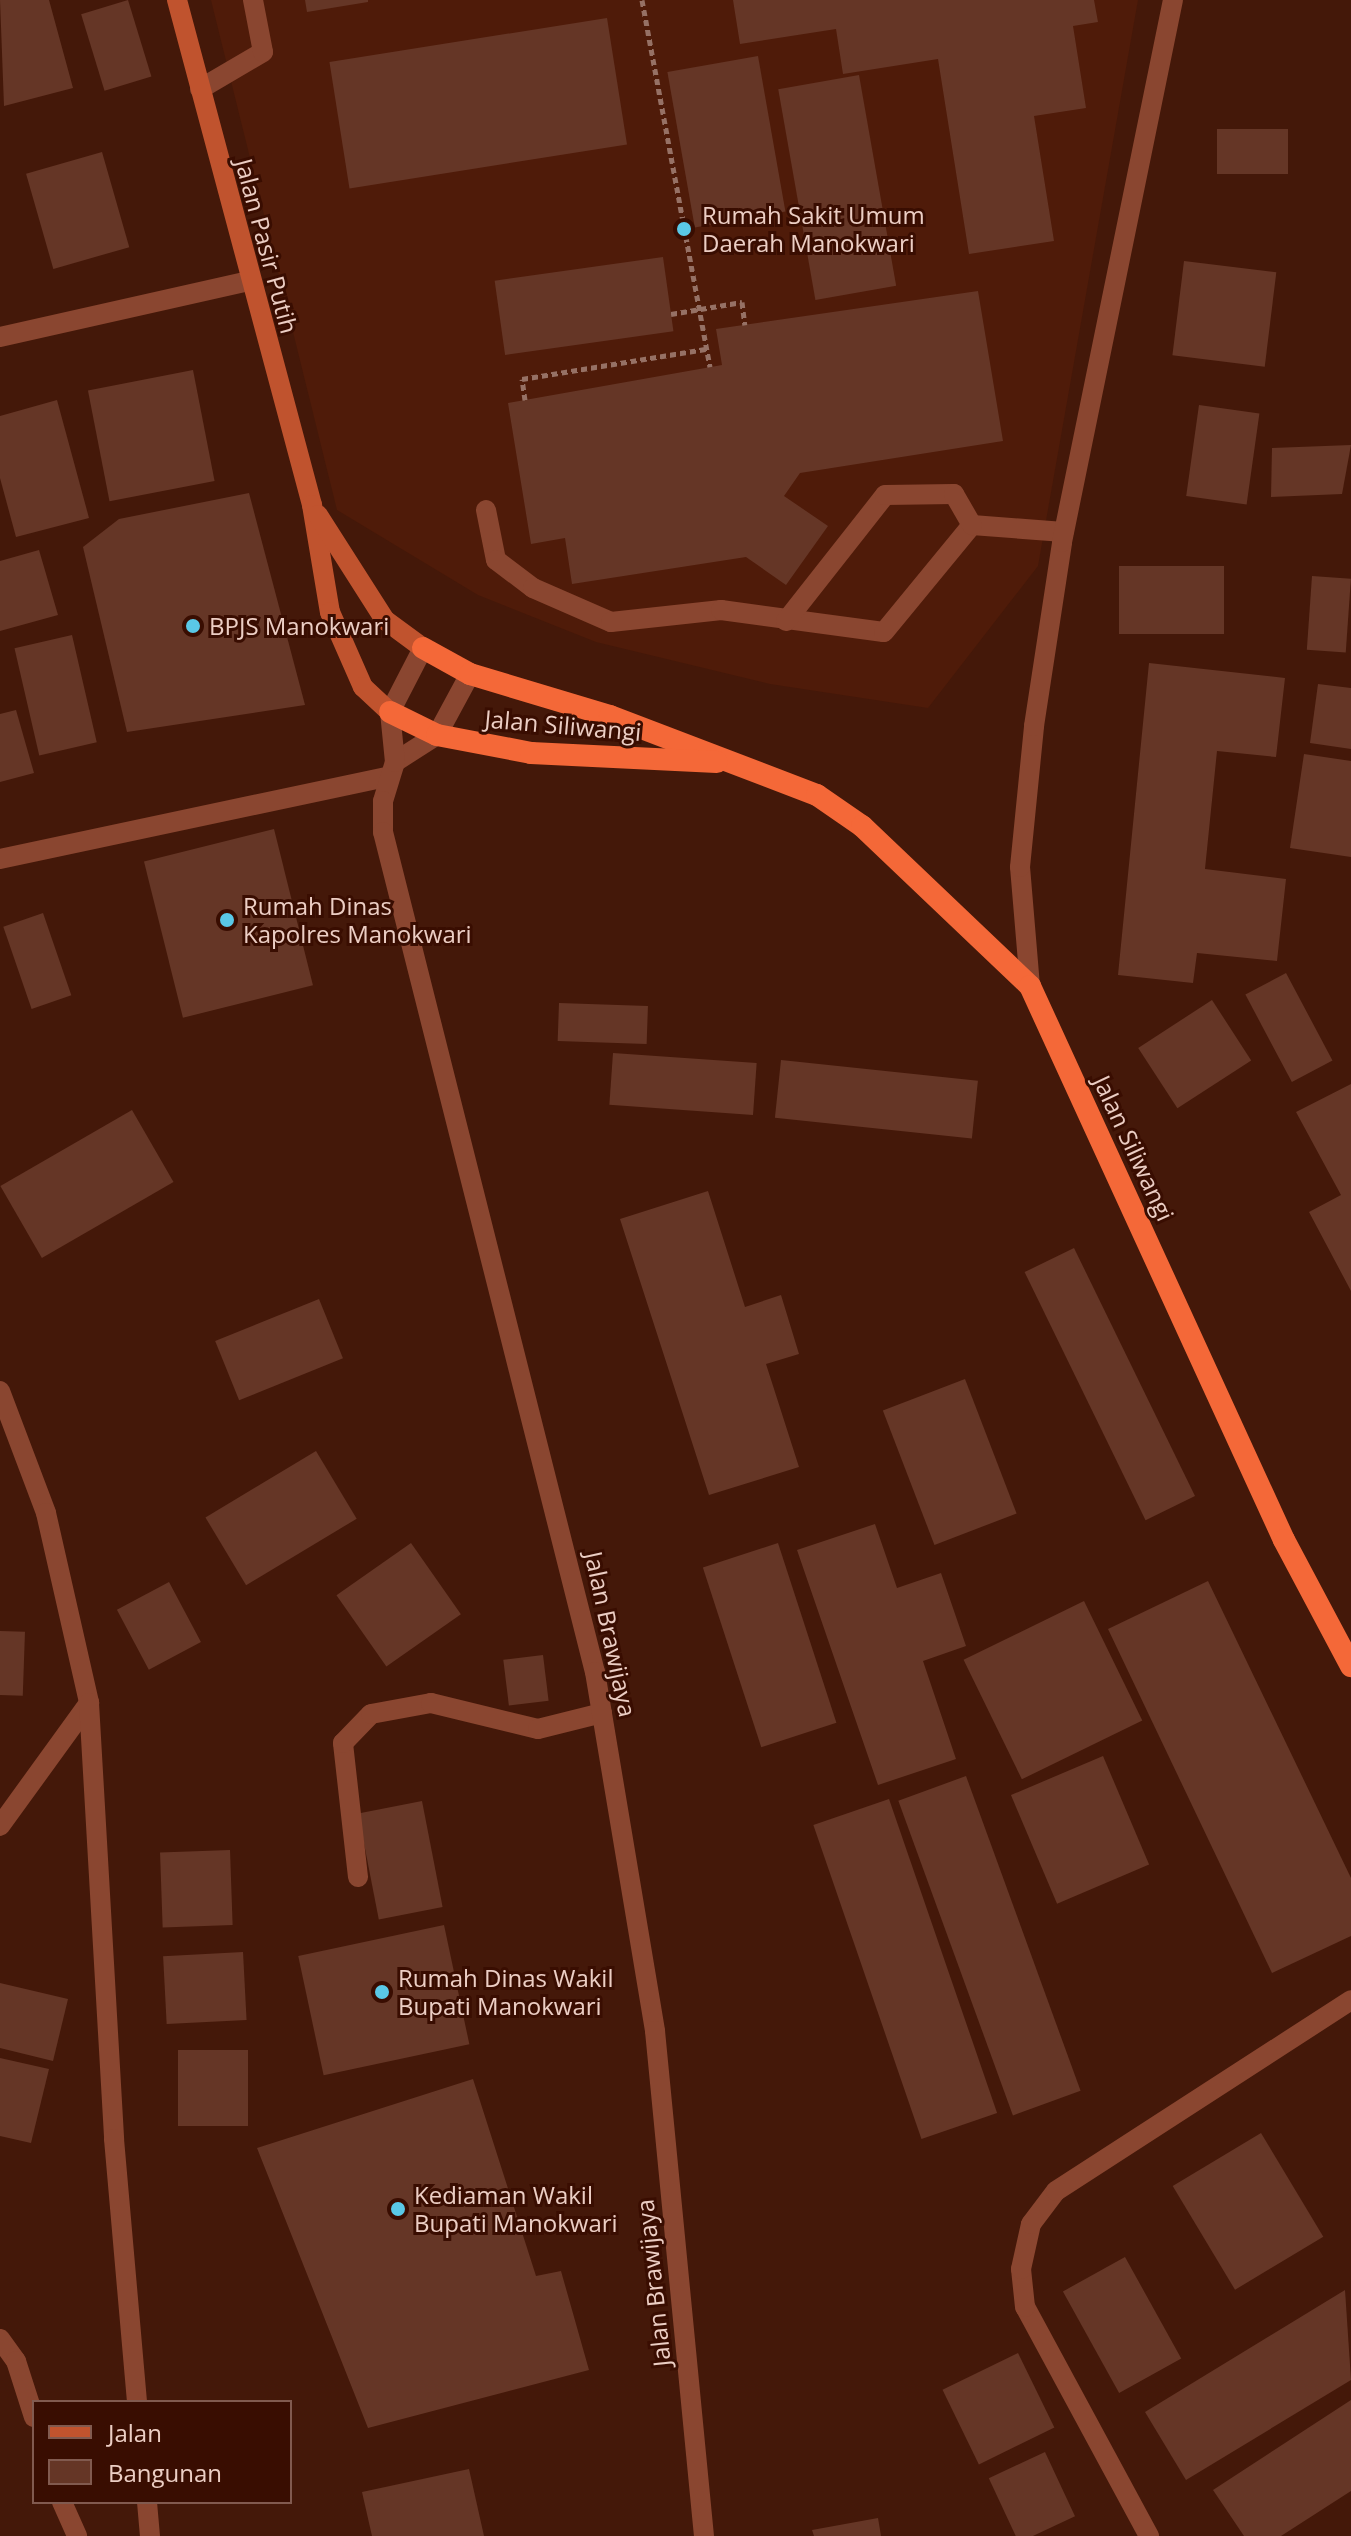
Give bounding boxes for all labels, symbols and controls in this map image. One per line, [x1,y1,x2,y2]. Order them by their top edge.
street label: Jalan Pasir Putih [230,155,304,337]
place label: Rumah Sakit Umum Daerah Manokwari [702,201,925,257]
marker: Rumah Sakit Umum Daerah Manokwari [673,218,695,240]
place label: BPJS Manokwari [209,612,389,640]
marker: BPJS Manokwari [184,617,202,635]
street label: Jalan Siliwangi [483,704,643,746]
place label: Rumah Dinas Kapolres Manokwari [243,892,472,948]
marker: Rumah Dinas Kapolres Manokwari [218,911,236,929]
street label: Jalan Siliwangi [1088,1071,1180,1225]
street label: Jalan Brawijaya [579,1549,643,1719]
place label: Rumah Dinas Wakil Bupati Manokwari [398,1964,613,2020]
marker: Rumah Dinas Wakil Bupati Manokwari [373,1983,391,2001]
place label: Kediaman Wakil Bupati Manokwari [414,2181,618,2237]
street label: Jalan Brawijaya [630,2198,676,2368]
marker: Kediaman Wakil Bupati Manokwari [389,2200,407,2218]
legend [32,2400,292,2504]
text: Jalan [108,2416,162,2449]
text: Bangunan [108,2456,222,2489]

